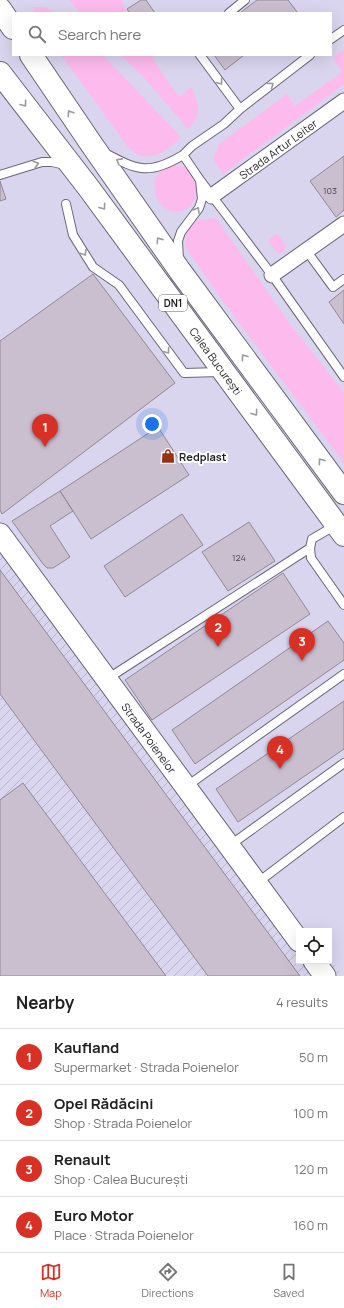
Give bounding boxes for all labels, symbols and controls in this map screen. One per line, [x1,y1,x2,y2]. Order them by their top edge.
search box [12,12,332,56]
icon: search [26,23,48,45]
text: Search here [58,24,141,45]
one-way arrow [215,77,222,84]
one-way arrow [266,83,273,90]
one-way arrow [19,100,26,107]
one-way arrow [67,110,75,117]
street label: Strada Artur Leiter [236,116,320,182]
one-way arrow [116,158,123,165]
one-way arrow [32,160,39,169]
house number: 103 [323,184,337,197]
one-way arrow [98,203,105,210]
one-way arrow [193,207,200,214]
one-way arrow [157,238,164,245]
one-way arrow [79,249,87,256]
road number: DN1 [159,295,187,311]
street label: Calea București [186,324,246,398]
one-way arrow [163,346,170,353]
one-way arrow [242,354,249,361]
one-way arrow [250,409,257,416]
pin: 1 [32,414,58,447]
your location [142,414,162,434]
shop icon: Redplast [160,448,176,464]
place label: Redplast [179,449,227,464]
one-way arrow [319,459,326,466]
house number: 124 [232,551,246,564]
pin: 2 [205,614,231,647]
pin: 3 [289,628,315,661]
street label: Strada Poienelor [118,700,180,776]
pin: 4 [267,736,293,769]
map controls [296,928,332,964]
button: locate [296,928,332,964]
text: Nearby [16,991,74,1014]
text: 4 results [276,993,328,1011]
text: Kaufland [54,1037,119,1058]
text: 1 [26,1048,32,1066]
text: 50 m [299,1048,328,1066]
text: Supermarket · Strada Poienelor [54,1058,239,1076]
text: Opel Rădăcini [54,1093,153,1114]
text: 2 [25,1104,33,1122]
text: 100 m [293,1104,328,1122]
text: Shop · Strada Poienelor [54,1114,192,1132]
text: Renault [54,1149,111,1170]
text: 3 [25,1160,33,1178]
text: 120 m [294,1160,328,1178]
text: Shop · Calea București [54,1170,188,1188]
text: Euro Motor [54,1205,134,1226]
text: 4 [25,1216,33,1234]
text: 160 m [293,1216,328,1234]
text: Place · Strada Poienelor [54,1226,194,1244]
tab: Map [40,1261,62,1300]
tab: Directions [141,1261,194,1300]
tab: Saved [273,1261,304,1300]

